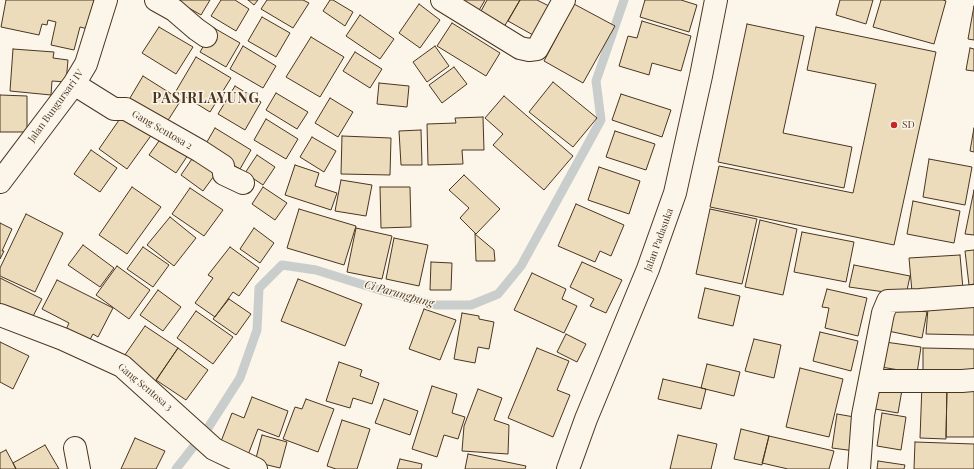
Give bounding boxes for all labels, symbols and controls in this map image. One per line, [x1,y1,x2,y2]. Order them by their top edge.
street label: Jalan Bungursari IV [26,67,86,145]
district label: PASIRLAYUNG [152,91,260,107]
street label: Gang Sentosa 2 [130,108,194,152]
place label: SD [902,119,915,131]
marker: SD [889,120,899,130]
street label: Jalan Padasuka [642,207,676,273]
water label: Ci Parungpung [363,278,435,310]
street label: Gang Sentosa 3 [115,361,175,413]

